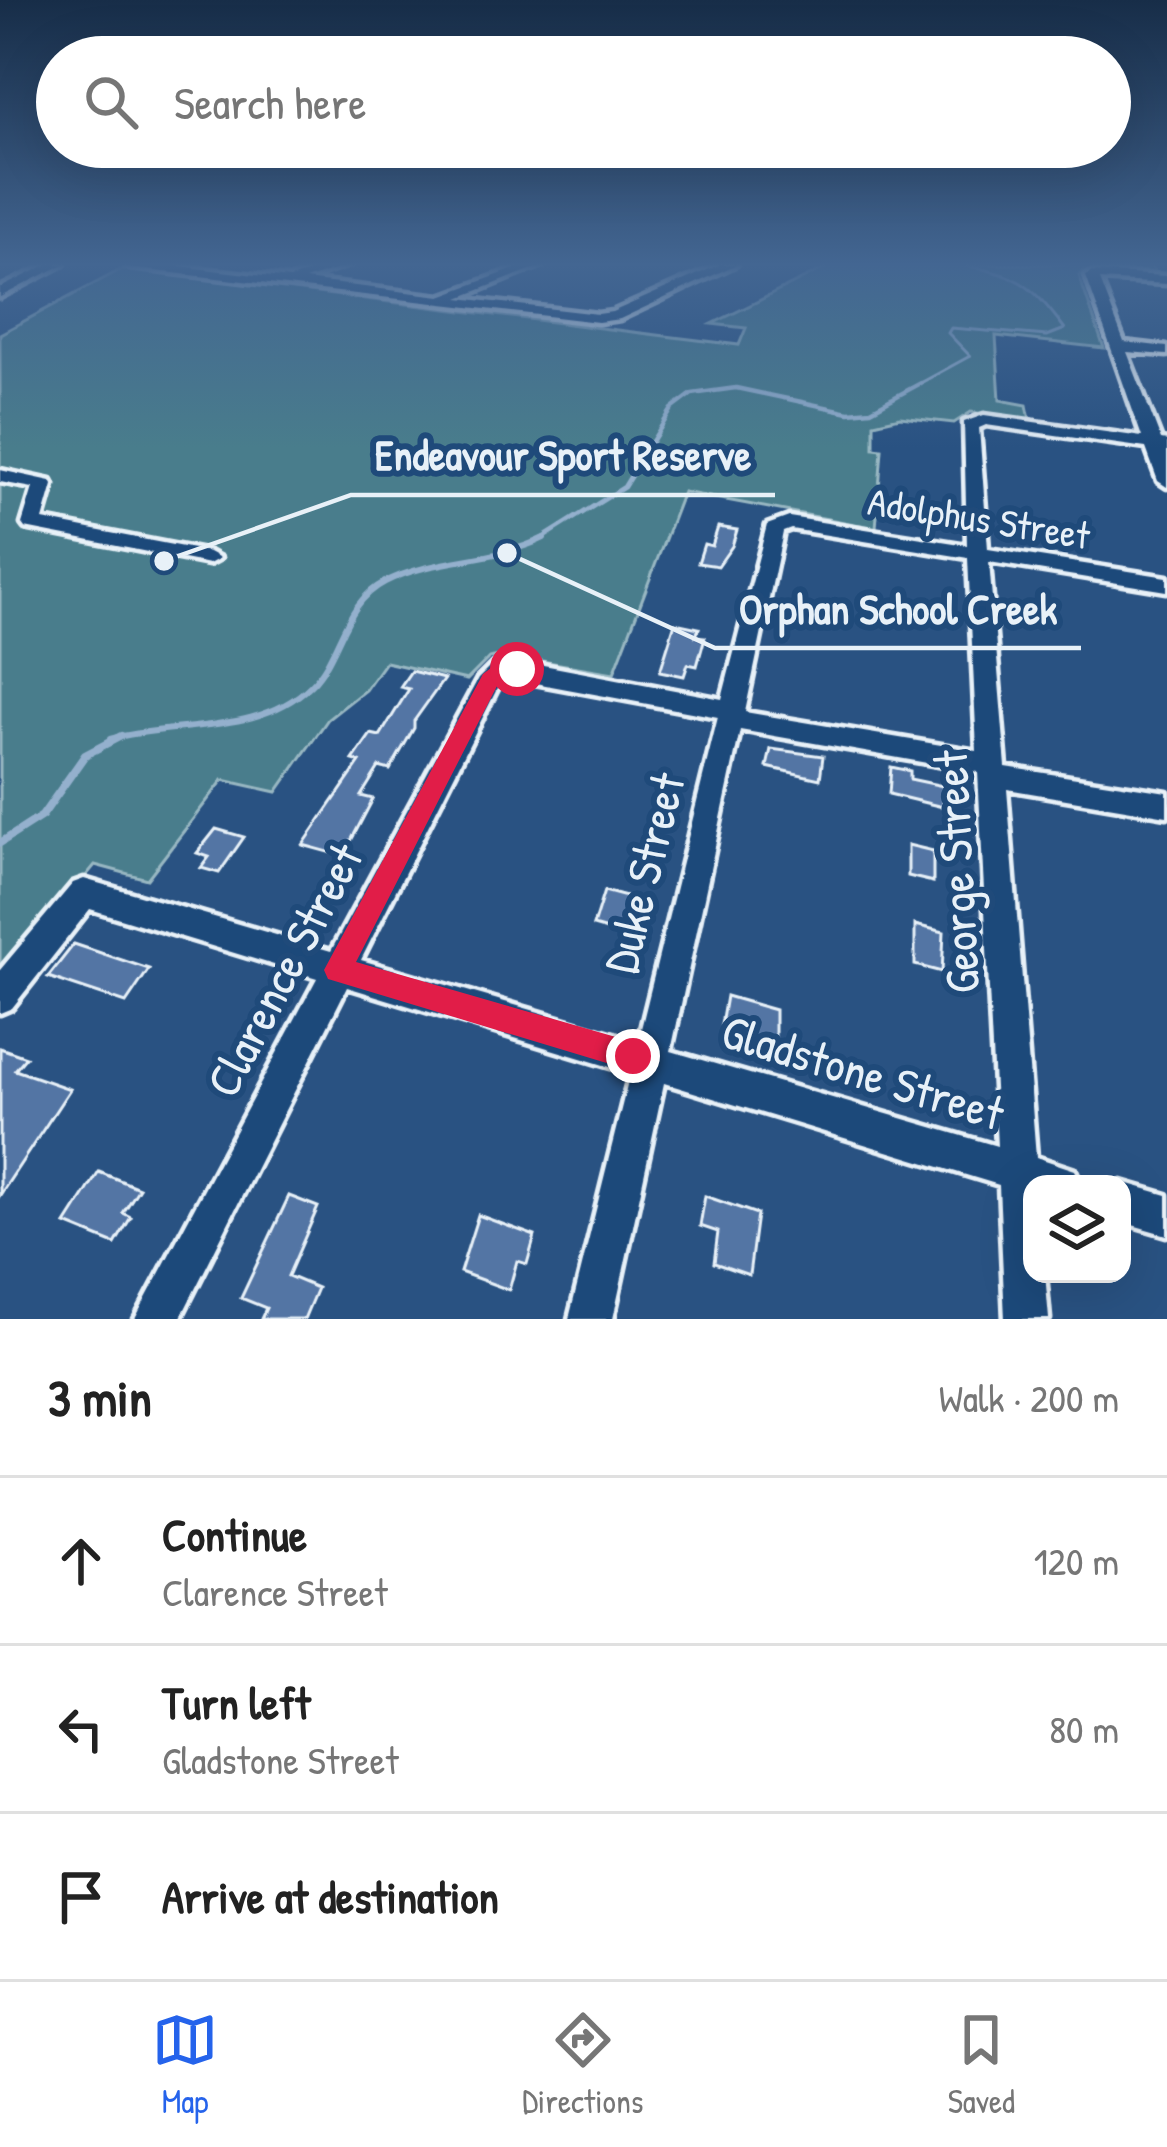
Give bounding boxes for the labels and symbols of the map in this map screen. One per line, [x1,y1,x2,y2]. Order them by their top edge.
callout: Endeavour Sport Reserve [351,417,775,495]
text: Endeavour Sport Reserve [375,426,751,484]
street label: Adolphus Street [864,474,1094,561]
callout: Orphan School Creek [715,570,1081,648]
text: Orphan School Creek [739,580,1058,638]
route start [490,642,544,696]
street label: George Street [917,747,994,995]
street label: Duke Street [587,765,700,980]
street label: Clarence Street [190,831,378,1108]
street label: Gladstone Street [714,998,1013,1146]
route end [606,1029,660,1083]

